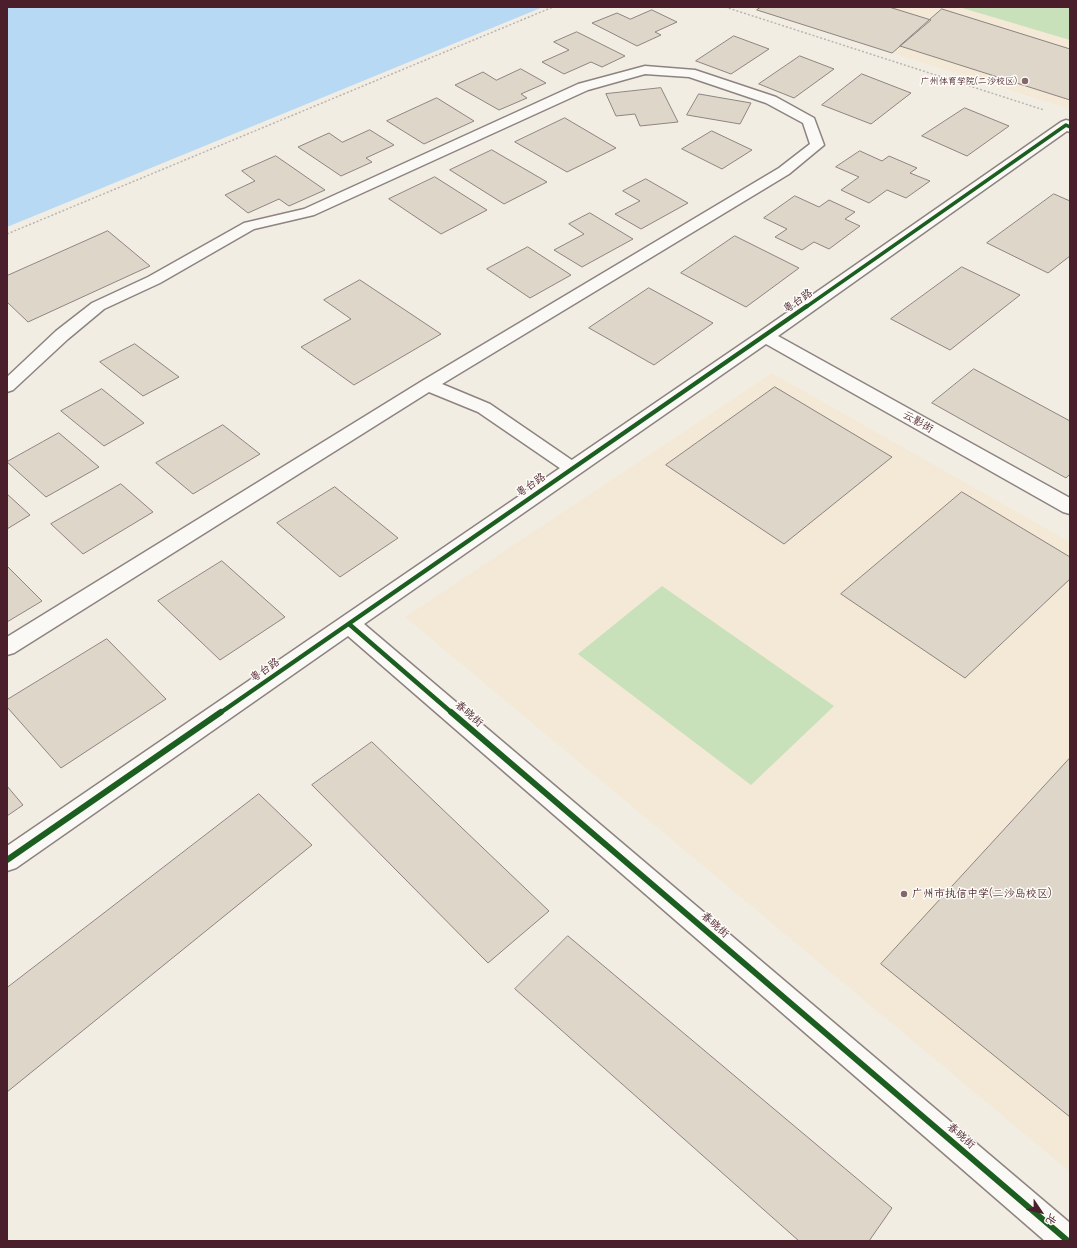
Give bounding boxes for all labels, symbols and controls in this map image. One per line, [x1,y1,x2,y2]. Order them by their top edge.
place label: 广州体育学院(二沙校区) [921,76,1017,86]
marker: 广州体育学院(二沙校区) [1020,76,1030,86]
street label: 粤台路 [781,286,815,316]
street label: 云影街 [900,408,936,436]
street label: 粤台路 [514,470,548,500]
street label: 粤台路 [248,655,282,685]
street label: 春晓街 [452,698,486,730]
place label: 广州市执信中学(二沙岛校区) [912,887,1052,901]
marker: 广州市执信中学(二沙岛校区) [899,889,909,899]
street label: 春晓街 [698,909,732,941]
street label: 春晓街 [944,1120,978,1152]
north arrow [1021,1192,1061,1232]
text: 北 [1043,1211,1060,1227]

